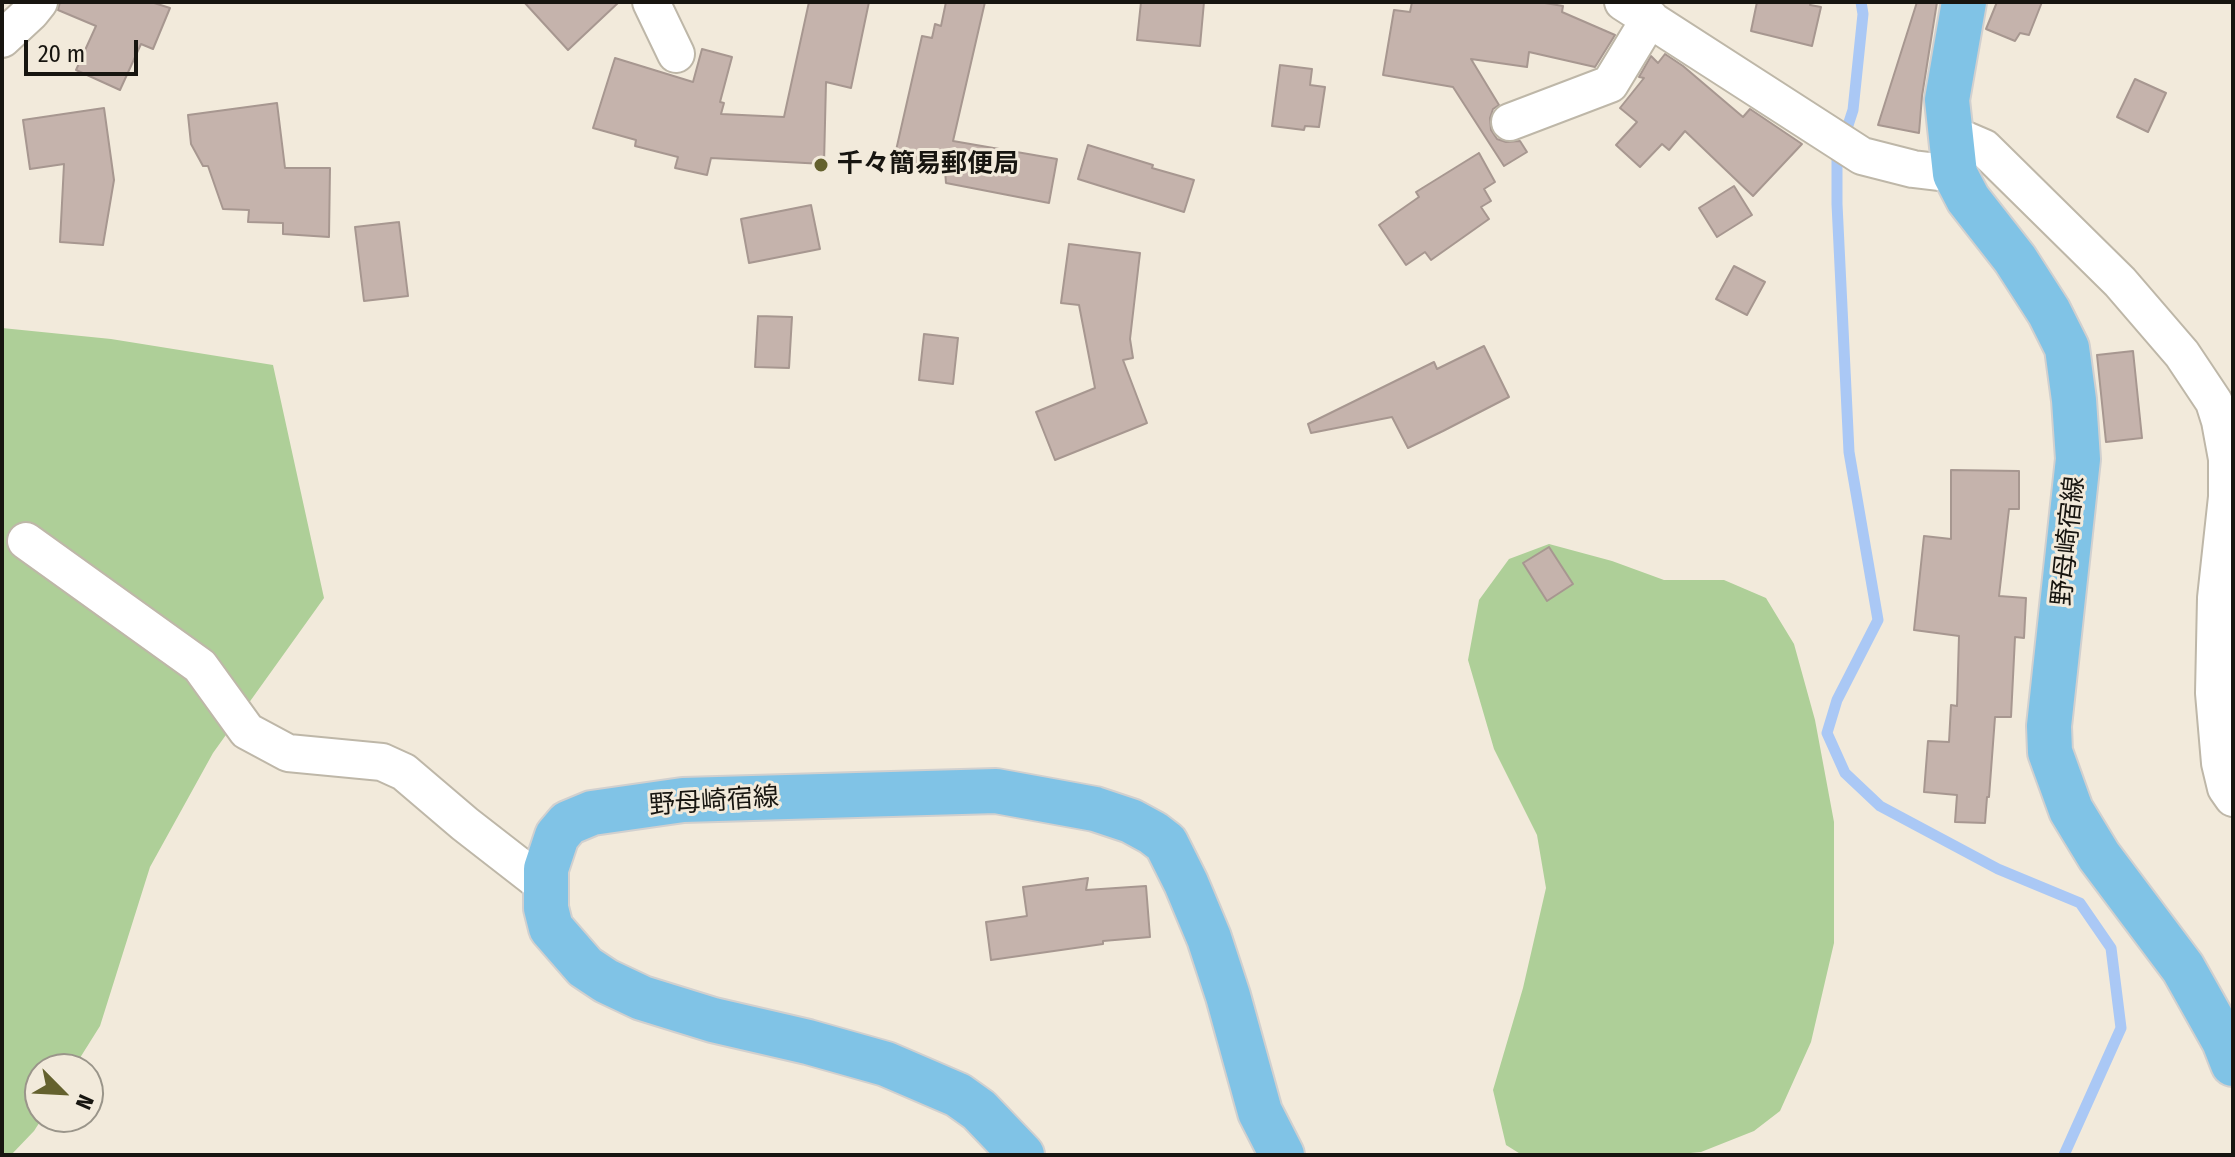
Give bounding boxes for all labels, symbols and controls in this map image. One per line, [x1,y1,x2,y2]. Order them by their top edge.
scale bar [28,24,142,74]
text: 20 m [38,40,85,68]
place label: 千々簡易郵便局 [837,149,1019,181]
marker: 千々簡易郵便局 [812,156,830,174]
street label: 野母崎宿線 [2047,475,2091,607]
street label: 野母崎宿線 [648,782,780,822]
north arrow [24,1053,104,1133]
text: N [70,1091,100,1114]

